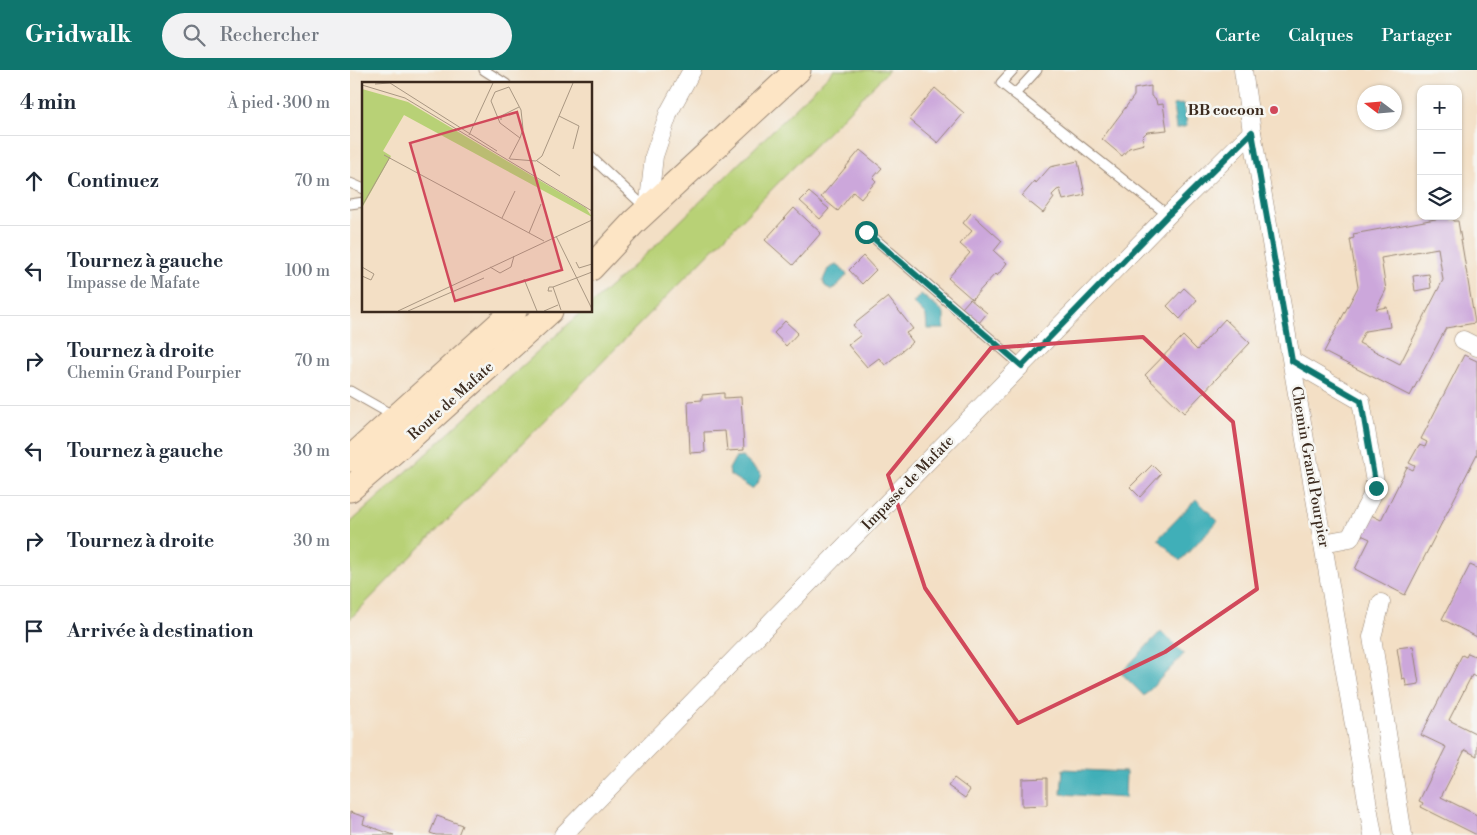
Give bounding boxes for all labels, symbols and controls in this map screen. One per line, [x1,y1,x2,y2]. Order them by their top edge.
search box [162,13,512,58]
text: Gridwalk [25,20,132,50]
icon: search [180,21,208,49]
text: Rechercher [220,23,319,47]
text: Carte [1215,24,1260,47]
text: Calques [1288,24,1353,47]
text: Partager [1381,24,1452,47]
inset map [362,82,592,312]
north arrow [1357,85,1402,130]
map controls [1417,85,1462,220]
button: + [1417,85,1462,130]
text: 4 min [20,90,76,116]
text: À pied · 300 m [227,93,330,113]
place label: BB cocoon [1188,101,1265,120]
marker: BB cocoon [1268,104,1280,116]
button: − [1417,130,1462,175]
icon: ahead [20,167,48,195]
text: Continuez [67,169,159,193]
text: 70 m [294,171,330,191]
button: layers [1417,175,1462,220]
route start [855,221,878,244]
text: Tournez à gauche [67,249,223,273]
icon: left [20,257,48,285]
text: 100 m [285,261,330,281]
text: Impasse de Mafate [67,273,200,293]
text: Tournez à droite [67,339,214,363]
icon: right [20,347,48,375]
text: 70 m [294,351,330,371]
street label: Route de Mafate [404,358,498,444]
text: Chemin Grand Pourpier [67,363,241,383]
street label: Chemin Grand Pourpier [1286,385,1334,550]
street label: Impasse de Mafate [858,432,958,534]
icon: left [20,437,48,465]
text: Tournez à gauche [67,439,223,463]
text: 30 m [293,441,330,461]
route end [1365,477,1388,500]
icon: right [20,527,48,555]
text: Tournez à droite [67,529,214,553]
text: 30 m [293,531,330,551]
icon: arrive [20,617,48,645]
text: Arrivée à destination [67,619,253,643]

